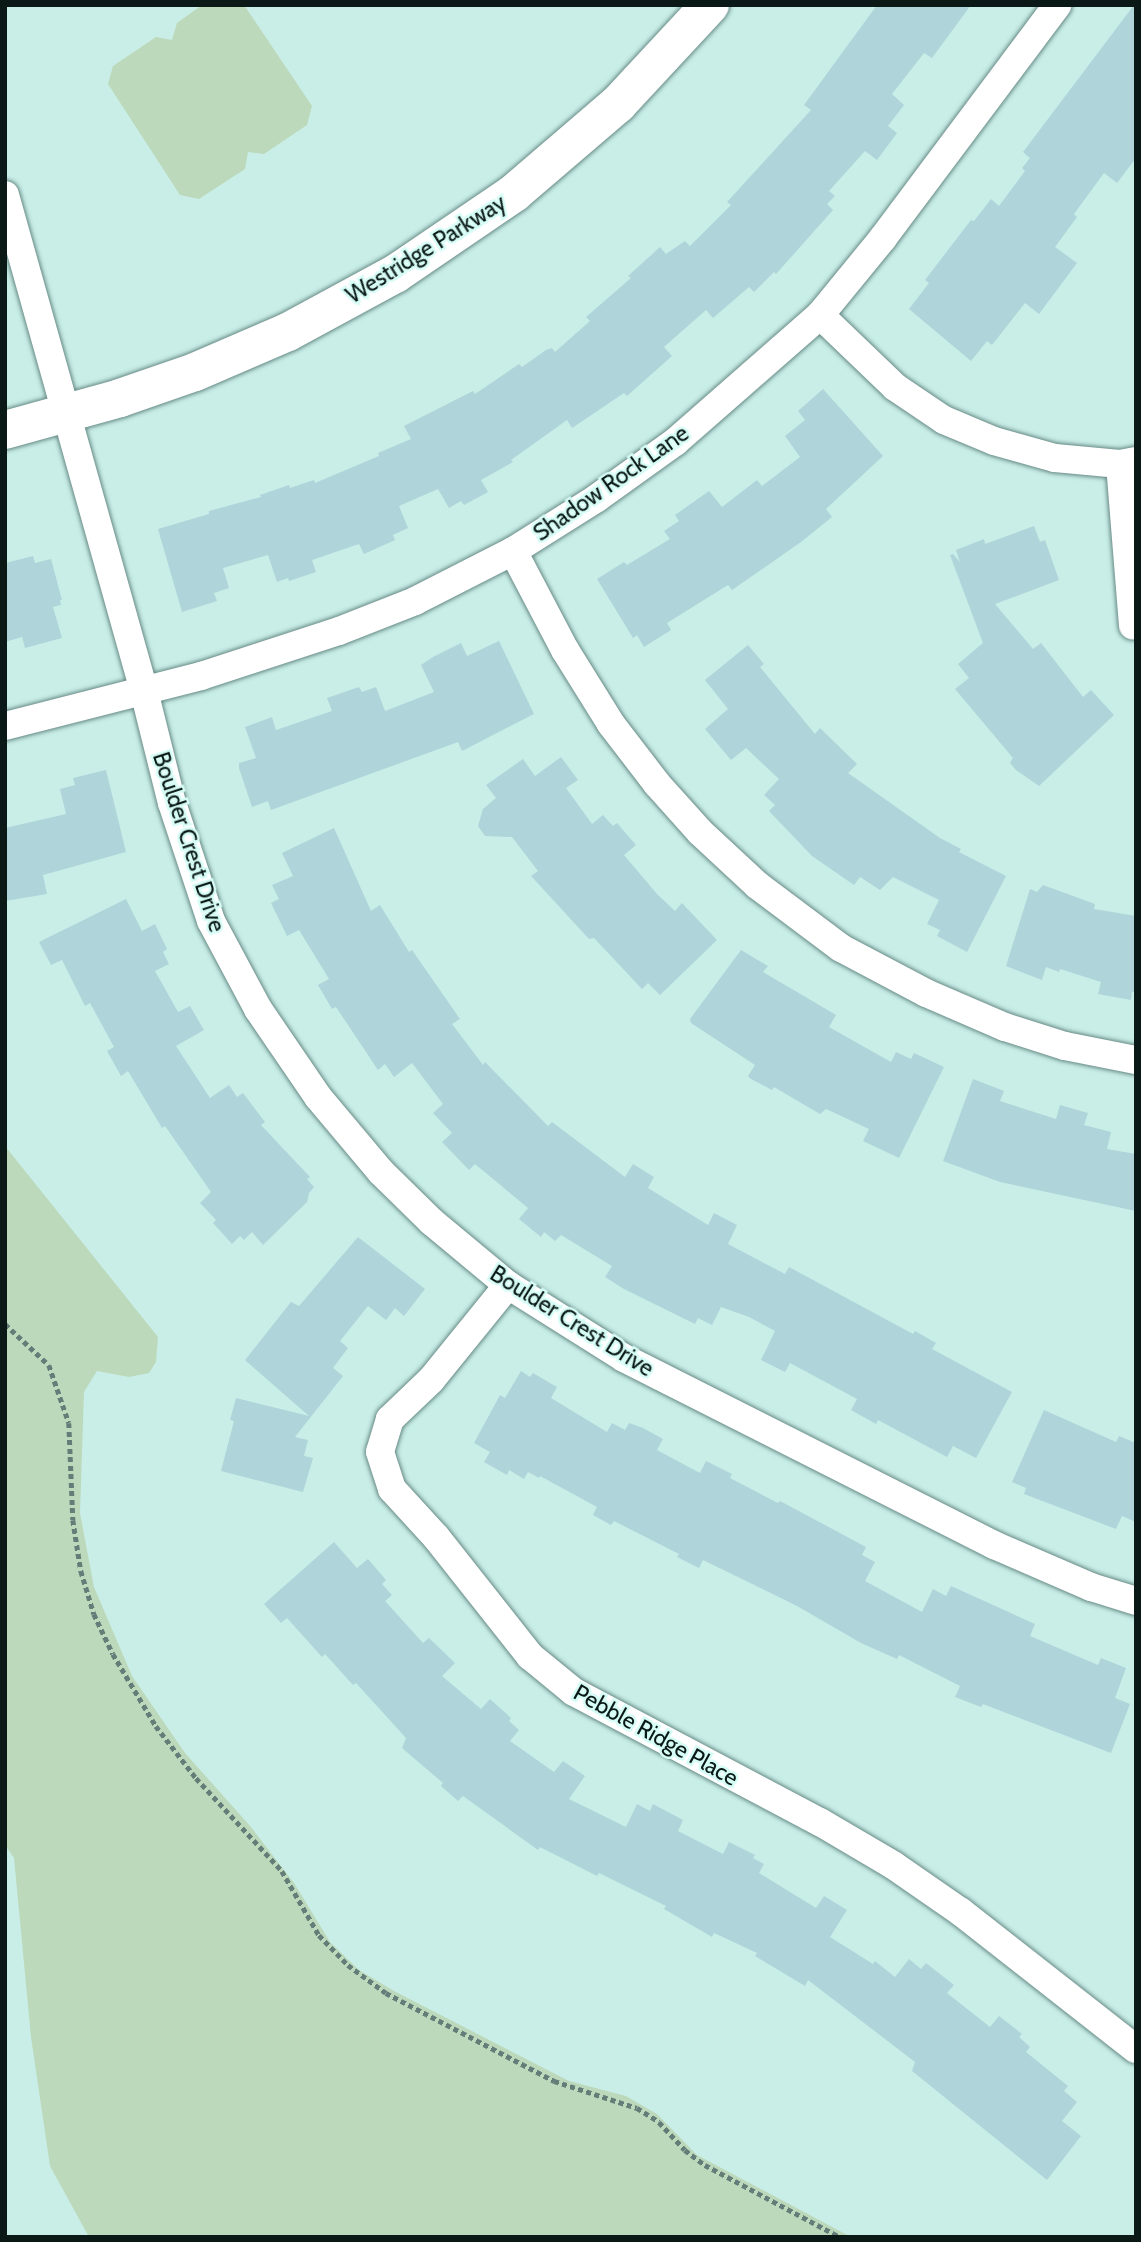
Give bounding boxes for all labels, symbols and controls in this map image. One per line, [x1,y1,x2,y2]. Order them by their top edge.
street label: Westridge Parkway [341,189,511,309]
street label: Shadow Rock Lane [528,419,694,547]
street label: Boulder Crest Drive [147,749,231,935]
street label: Boulder Crest Drive [485,1260,659,1382]
street label: Pebble Ridge Place [569,1678,743,1792]

